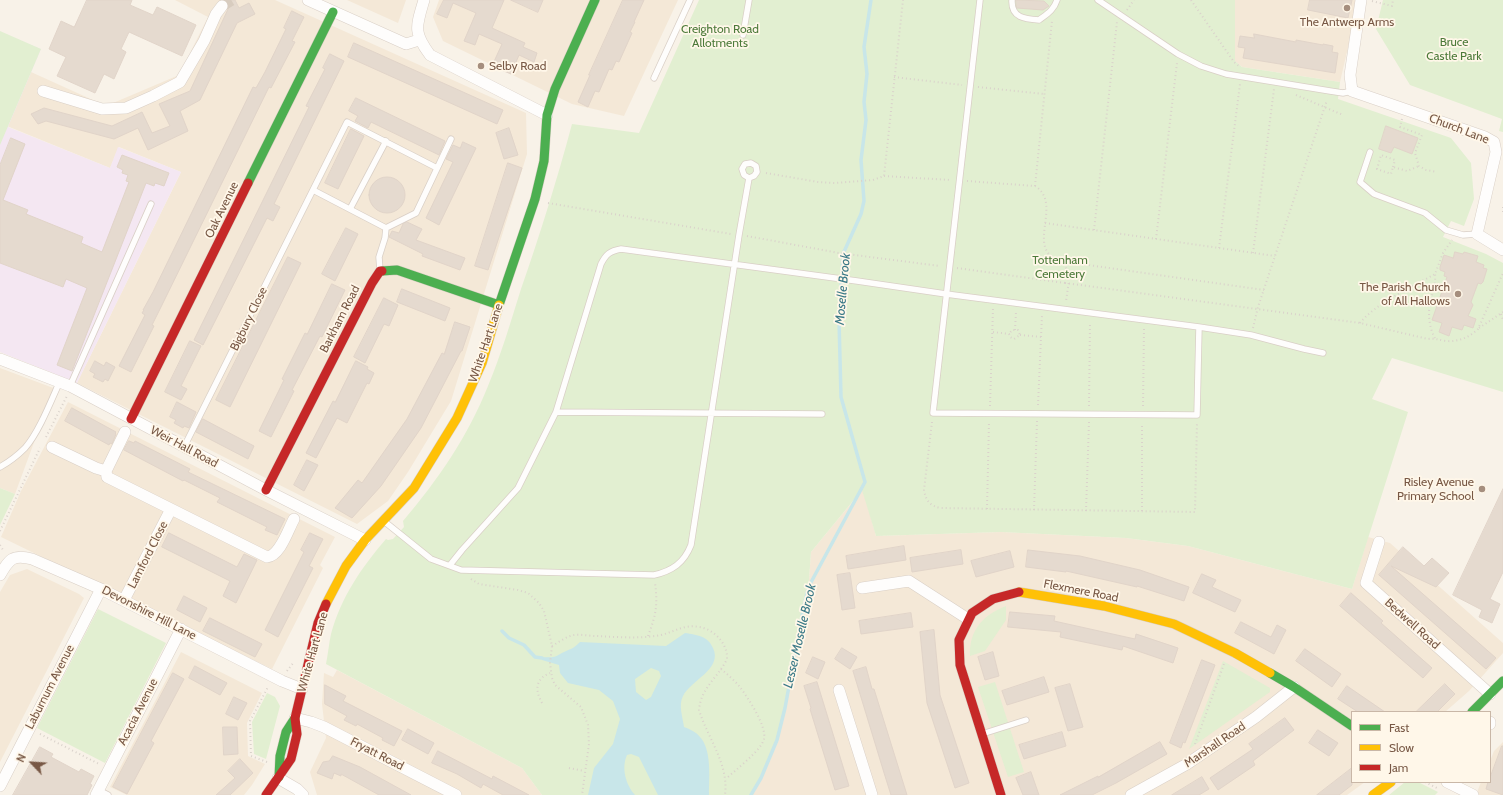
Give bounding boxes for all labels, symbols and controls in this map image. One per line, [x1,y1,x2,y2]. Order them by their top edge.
marker: The Antwerp Arms [1342,3,1352,13]
place label: The Antwerp Arms [1300,15,1394,29]
park label: Creighton Road Allotments [681,22,759,50]
park label: Bruce Castle Park [1426,35,1482,63]
place label: Selby Road [489,59,546,73]
marker: Selby Road [476,61,486,71]
street label: Church Lane [1427,111,1491,147]
street label: Oak Avenue [202,179,242,241]
water label: Moselle Brook [832,252,854,326]
park label: Tottenham Cemetery [1032,253,1088,281]
place label: The Parish Church of All Hallows [1360,280,1450,308]
street label: Barkham Road [317,283,363,355]
street label: Bigbury Close [227,285,271,353]
marker: The Parish Church of All Hallows [1453,289,1463,299]
street label: White Hart Lane [466,302,506,384]
street label: Weir Hall Road [148,423,220,471]
place label: Risley Avenue Primary School [1397,475,1474,503]
marker: Risley Avenue Primary School [1477,484,1487,494]
street label: Lamford Close [125,519,171,591]
street label: Flexmere Road [1042,577,1120,605]
water label: Lesser Moselle Brook [780,582,820,690]
street label: Devonshire Hill Lane [99,583,199,643]
street label: Bedwell Road [1381,596,1443,652]
street label: White Hart Lane [295,610,331,694]
street label: Laburnum Avenue [23,642,77,732]
street label: Acacia Avenue [115,676,161,748]
legend [1351,711,1491,783]
street label: Marshall Road [1182,719,1248,771]
text: Fast [1389,720,1409,735]
street label: Fryatt Road [348,734,406,774]
text: Slow [1389,740,1414,755]
north arrow [12,743,52,783]
text: N [13,751,29,764]
text: Jam [1389,760,1408,775]

